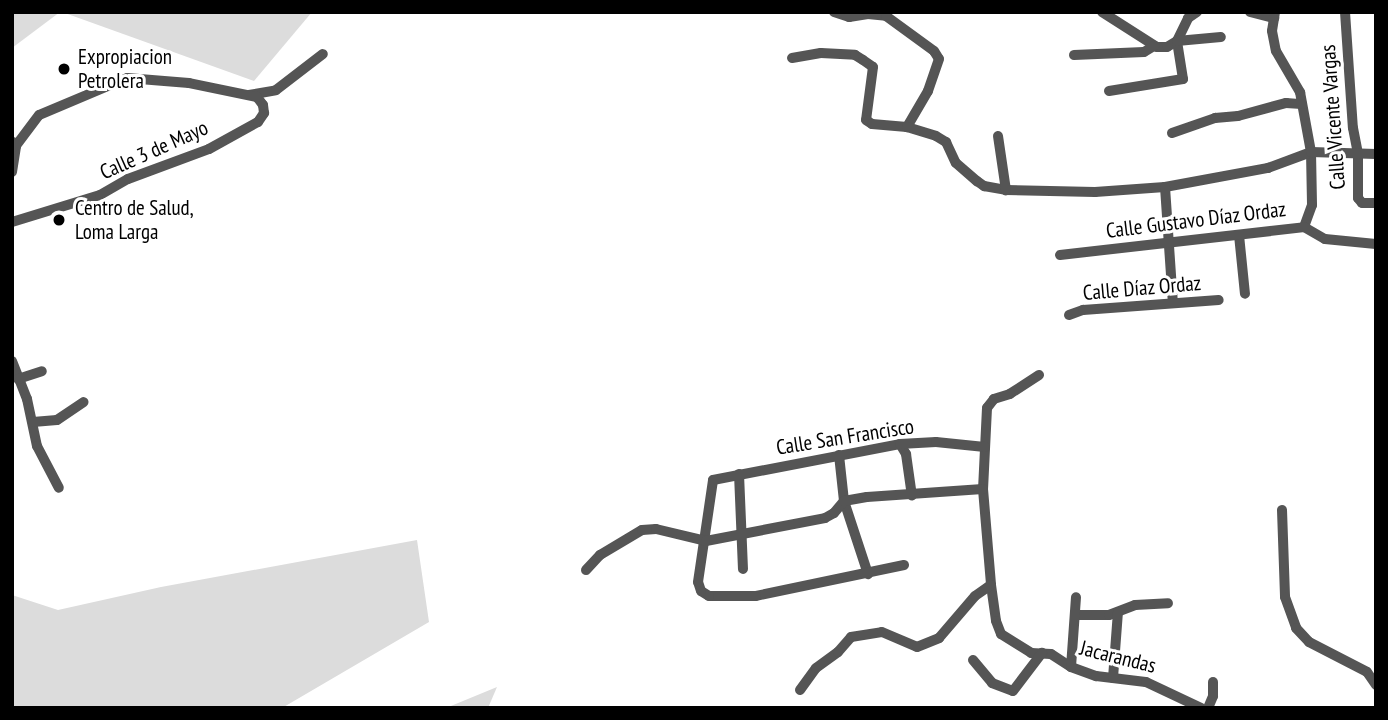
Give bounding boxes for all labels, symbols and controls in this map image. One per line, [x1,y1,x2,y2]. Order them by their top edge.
street label: Calle Vicente Vargas [1315,43,1351,191]
place label: Expropiacion Petrolera [78,44,172,94]
marker: Expropiacion Petrolera [56,61,72,77]
street label: Calle 3 de Mayo [96,115,212,185]
place label: Centro de Salud, Loma Larga [75,195,194,245]
street label: Calle Gustavo Díaz Ordaz [1104,196,1288,244]
marker: Centro de Salud, Loma Larga [49,210,69,230]
street label: Calle Díaz Ordaz [1082,270,1202,306]
street label: Calle San Francisco [774,414,916,460]
street label: Jacarandas [1077,635,1159,679]

